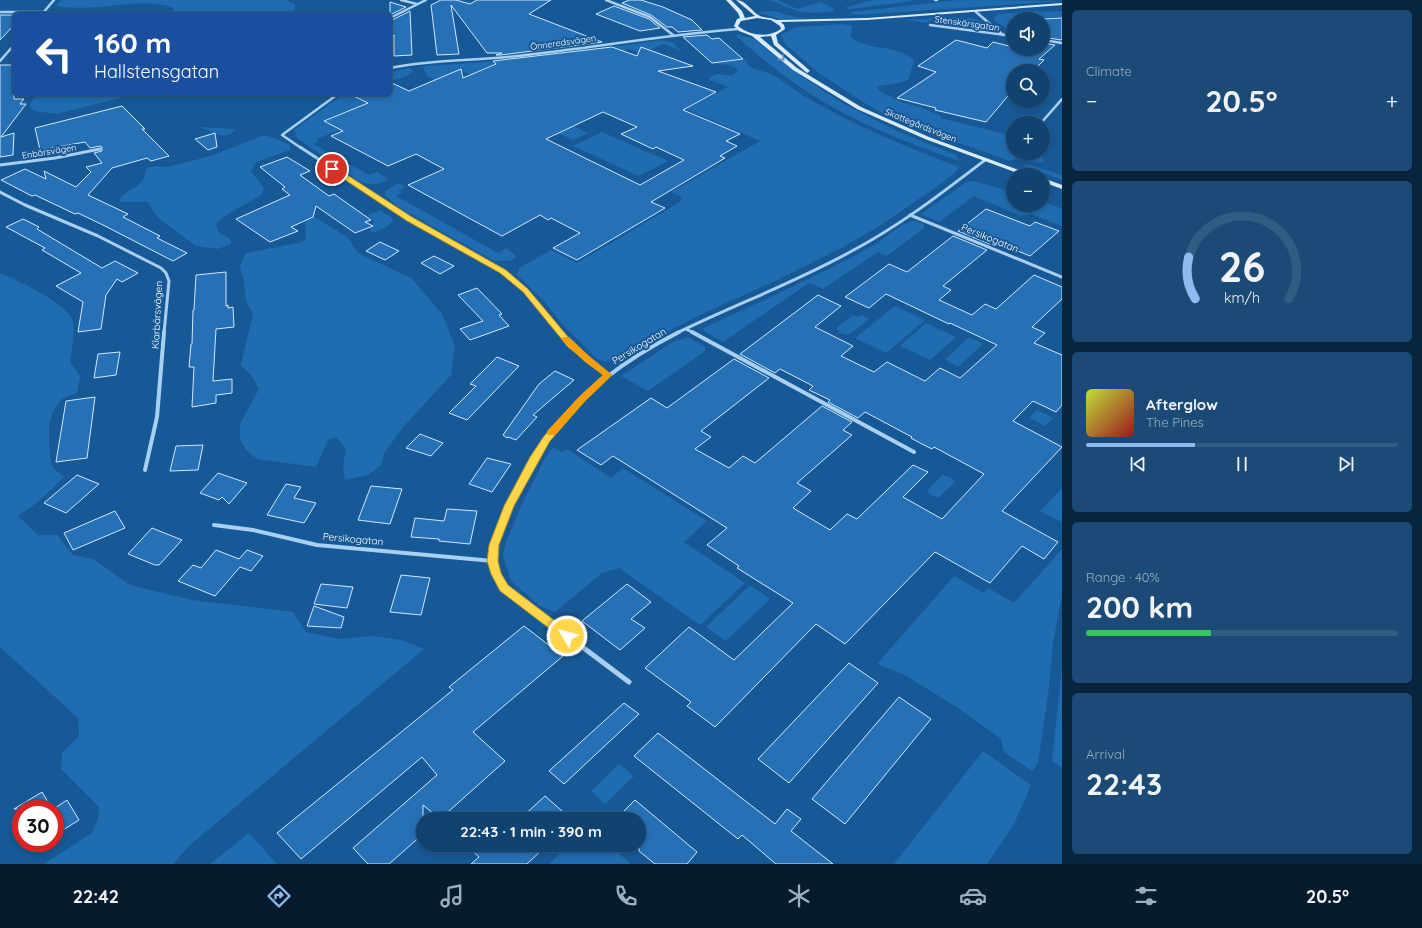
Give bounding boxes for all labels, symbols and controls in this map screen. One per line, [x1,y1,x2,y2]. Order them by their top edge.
map controls [1006,12,1050,212]
button: sound [1006,12,1050,56]
street label: Stenskärsgatan [934,13,1000,33]
text: 160 m [94,25,171,60]
icon: left [28,28,80,80]
street label: Önneredsvägen [529,32,597,52]
one-way arrow [777,53,784,60]
text: Hallstensgatan [94,60,219,83]
text: Climate [1086,63,1132,79]
button: search [1006,64,1050,108]
text: 20.5° [1206,82,1278,120]
text: − [1086,87,1097,115]
text: + [1386,87,1398,115]
street label: Skattegårdsvägen [884,106,958,144]
button: + [1006,116,1050,160]
street label: Enbärsvägen [21,141,77,161]
pin [315,152,349,186]
icon: arrive [321,158,343,180]
button: − [1006,168,1050,212]
street label: Persikogatan [959,221,1021,255]
text: 26 [1219,240,1265,292]
street label: Klarbärsvägen [149,280,165,350]
text: km/h [1224,289,1260,307]
street label: Persikogatan [610,325,668,367]
text: Afterglow [1146,395,1218,414]
text: The Pines [1146,414,1204,430]
icon: previous [1127,453,1149,475]
icon: pause [1231,453,1253,475]
icon: next [1335,453,1357,475]
street label: Persikogatan [322,530,384,548]
text: Range · 40% [1086,569,1160,585]
text: 200 km [1086,588,1193,626]
position arrow [546,615,588,657]
text: Arrival [1086,746,1125,762]
text: 22:43 [1086,765,1162,803]
speed limit sign: 30 [12,800,64,852]
text: 22:43 · 1 min · 390 m [460,822,602,841]
icon: directions [265,882,293,910]
icon: music [438,882,466,910]
icon: phone [612,882,640,910]
icon: climate [785,882,813,910]
icon: car [959,882,987,910]
icon: filters [1132,882,1160,910]
text: 22:42 [73,885,119,908]
text: 20.5° [1306,885,1349,908]

